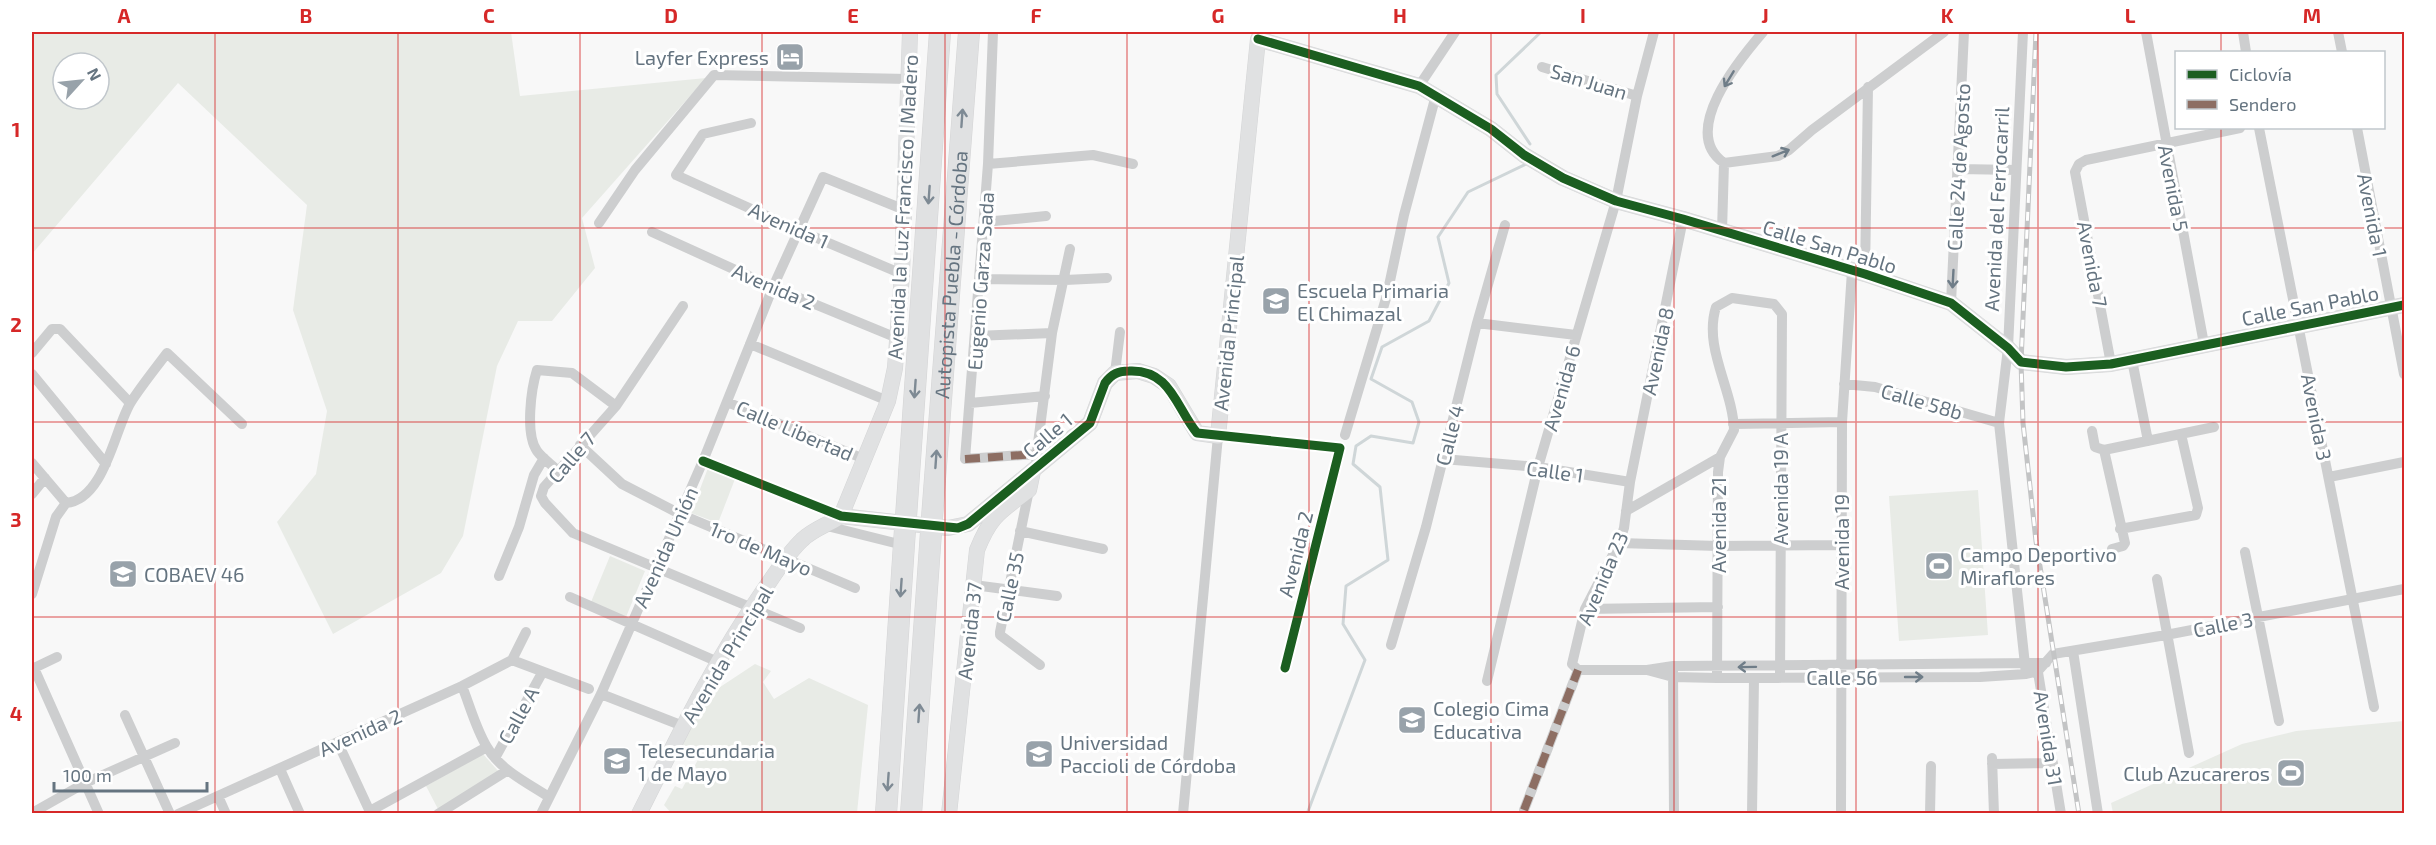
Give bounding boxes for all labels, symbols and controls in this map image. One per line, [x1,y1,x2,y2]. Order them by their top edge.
text: A [117,3,131,27]
text: B [300,3,312,27]
text: C [483,3,495,27]
text: D [664,3,678,27]
text: E [847,3,859,27]
text: F [1030,3,1042,27]
text: G [1212,3,1224,27]
text: H [1393,3,1407,27]
text: I [1580,3,1586,27]
text: J [1761,3,1769,27]
text: K [1941,3,1954,27]
text: L [2125,3,2136,27]
text: M [2303,3,2321,27]
hotel icon: Layfer Express [774,41,806,73]
place label: Layfer Express [635,45,769,69]
north arrow [51,51,111,111]
legend [2175,51,2385,129]
street label: Avenida la Luz Francisco I Madero [882,54,922,360]
street label: San Juan [1548,58,1630,104]
text: Ciclovía [2229,63,2292,85]
text: N [84,64,106,83]
one-way arrow [1723,70,1735,87]
street label: Calle 24 de Agosto [1942,83,1974,251]
text: Sendero [2229,93,2296,115]
street label: Avenida del Ferrocarril [1979,106,2013,312]
one-way arrow [957,109,968,129]
text: 1 [12,117,20,141]
street label: Avenida 5 [2154,143,2194,233]
one-way arrow [1772,147,1790,158]
street label: Autopista Puebla - Córdoba [929,150,972,400]
street label: Avenida 1 [2353,171,2393,259]
one-way arrow [923,184,934,204]
street label: Eugenio Garza Sada [962,191,998,371]
street label: Avenida 1 [745,197,833,253]
street label: Calle San Pablo [1760,214,1900,278]
street label: Avenida 7 [2073,219,2113,309]
street label: Avenida Principal [1208,254,1248,412]
street label: Avenida 2 [729,258,819,314]
one-way arrow [1947,268,1958,288]
place label: Escuela Primaria El Chimazal [1297,278,1449,325]
street label: Calle San Pablo [2239,280,2381,330]
school or university icon: Escuela Primaria El Chimazal [1260,285,1292,317]
street label: Avenida 8 [1636,305,1678,397]
text: 2 [10,312,22,336]
street label: Avenida 6 [1537,342,1585,434]
street label: Avenida 3 [2297,372,2337,462]
street label: Calle 58b [1878,378,1966,424]
one-way arrow [909,379,920,399]
street label: Calle Libertad [733,395,857,465]
street label: Calle 4 [1430,402,1468,468]
street label: Calle 1 [1017,407,1077,463]
street label: Calle 7 [542,427,600,487]
street label: Avenida 19 A [1768,432,1792,545]
one-way arrow [931,450,942,470]
street label: Calle 1 [1525,455,1585,487]
street label: Avenida 21 [1706,477,1730,573]
street label: Avenida Unión [628,483,702,611]
street label: Avenida 19 [1829,494,1853,590]
text: 3 [10,507,22,531]
street label: Avenida 2 [1273,508,1317,600]
street label: 1ro de Mayo [706,516,816,580]
street label: Avenida 23 [1572,528,1632,628]
place label: Campo Deportivo Miraflores [1960,542,2117,589]
street label: Calle 35 [990,550,1028,624]
sports icon: Campo Deportivo Miraflores [1923,550,1955,582]
school or university icon: COBAEV 46 [107,558,139,590]
place label: COBAEV 46 [144,562,244,586]
one-way arrow [895,577,906,597]
street label: Avenida Principal [676,581,778,727]
street label: Avenida 37 [952,581,986,681]
street label: Calle 3 [2191,606,2255,642]
one-way arrow [1738,661,1758,673]
street label: Calle 56 [1806,665,1878,689]
one-way arrow [1904,671,1924,683]
street label: Calle A [493,682,544,748]
street label: Avenida 31 [2030,689,2068,787]
place label: Colegio Cima Educativa [1433,696,1549,743]
text: 4 [10,701,23,725]
street label: Avenida 2 [315,703,405,761]
one-way arrow [914,704,925,724]
school or university icon: Colegio Cima Educativa [1396,704,1428,736]
place label: Universidad Paccioli de Córdoba [1060,730,1236,777]
place label: Telesecundaria 1 de Mayo [638,738,775,785]
school or university icon: Universidad Paccioli de Córdoba [1023,738,1055,770]
school or university icon: Telesecundaria 1 de Mayo [601,745,633,777]
scale bar [54,755,207,793]
sports icon: Club Azucareros [2275,757,2307,789]
place label: Club Azucareros [2123,761,2270,785]
text: 100 m [63,764,112,786]
one-way arrow [882,772,893,792]

